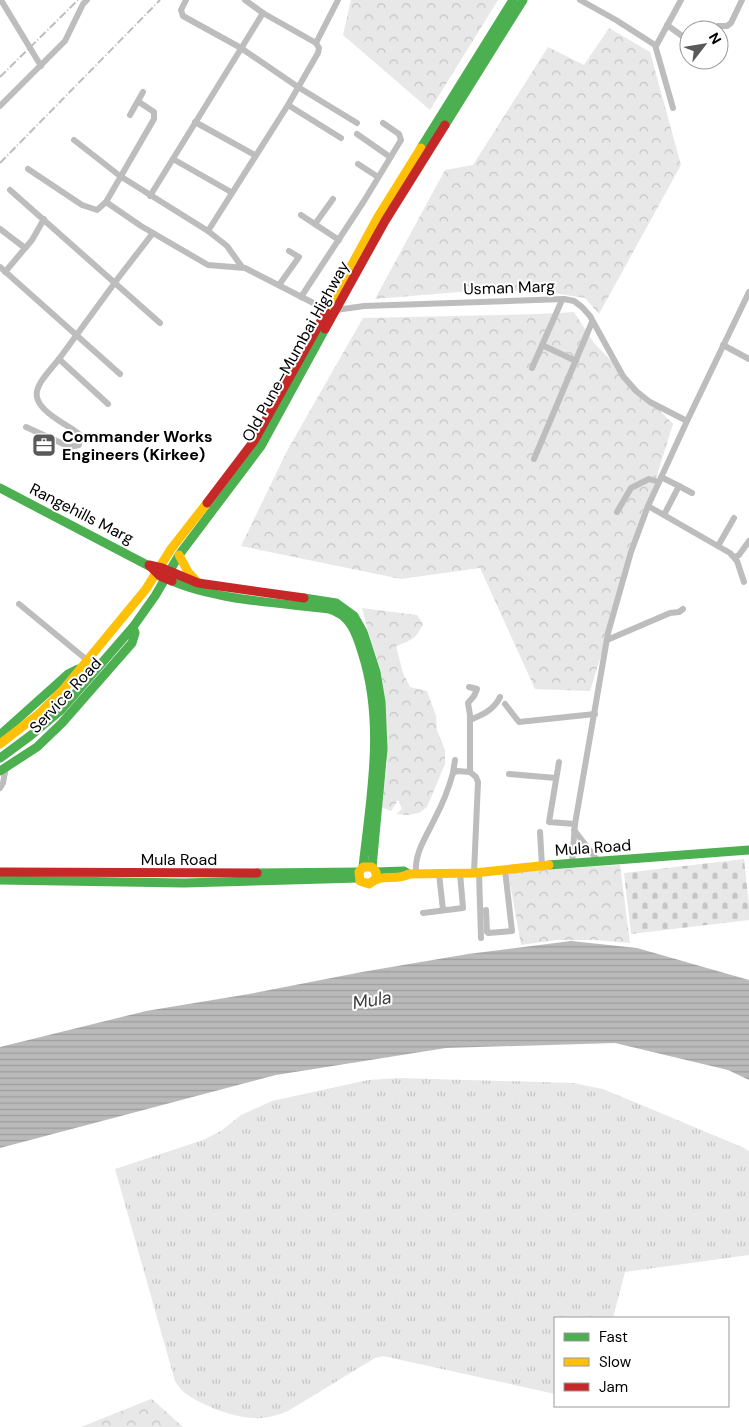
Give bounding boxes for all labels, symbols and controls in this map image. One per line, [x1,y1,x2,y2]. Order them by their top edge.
north arrow [679,20,729,70]
text: N [705,29,725,47]
street label: Old Pune–Mumbai Highway [237,257,354,445]
street label: Usman Marg [463,275,555,300]
place label: Commander Works Engineers (Kirkee) [62,426,212,465]
office icon: Commander Works Engineers (Kirkee) [31,432,57,458]
street label: Rangehills Marg [26,478,137,549]
street label: Service Road [25,653,106,738]
street label: Mula Road [554,834,632,861]
street label: Mula Road [141,849,217,870]
water label: Mula [351,985,393,1015]
legend [554,1317,729,1407]
text: Fast [599,1327,628,1347]
text: Slow [599,1352,632,1372]
text: Jam [599,1377,628,1397]

